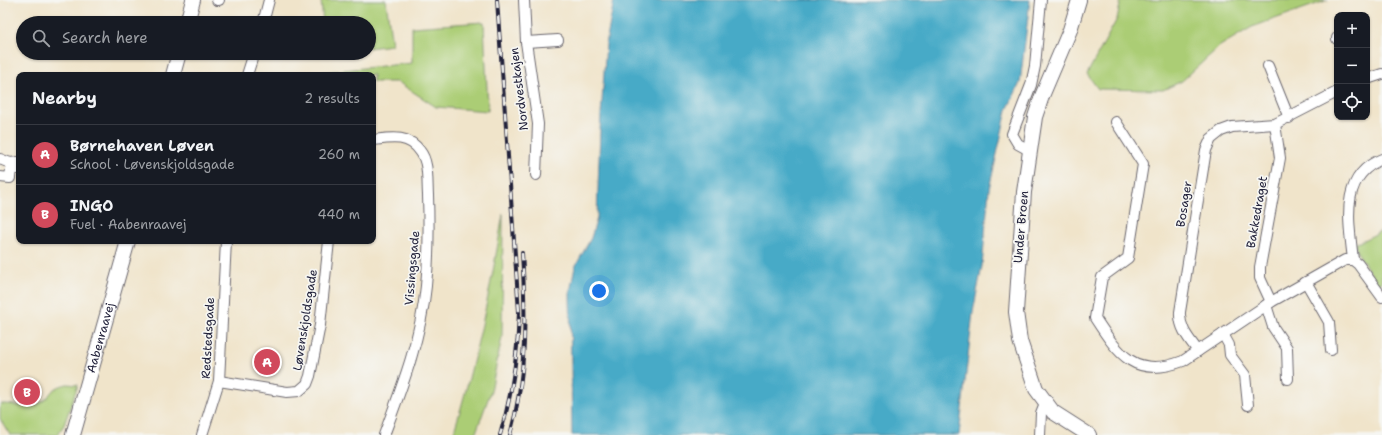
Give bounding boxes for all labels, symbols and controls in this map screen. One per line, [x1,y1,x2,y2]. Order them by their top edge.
map controls [1334,12,1370,120]
button: + [1334,12,1370,48]
search box [16,16,376,60]
icon: search [30,27,52,49]
text: Search here [62,28,148,48]
street label: Nordvestkajen [506,47,532,131]
button: − [1334,48,1370,84]
button: locate [1334,84,1370,120]
text: Nearby [32,87,97,109]
text: 2 results [304,90,360,107]
text: Børnehaven Løven [70,136,214,156]
text: A [40,146,50,163]
text: 260 m [318,146,360,163]
text: School · Løvenskjoldsgade [70,156,235,173]
street label: Bakkedraget [1243,175,1271,249]
street label: Bosager [1172,179,1196,228]
street label: Under Broen [1010,190,1032,264]
text: INGO [70,196,113,216]
text: B [41,206,49,223]
text: 440 m [318,206,360,223]
text: Fuel · Aabenraavej [70,216,186,233]
street label: Vissingsgade [401,230,423,306]
street label: Løvenskjoldsgade [289,268,321,372]
your location [589,281,609,301]
street label: Redstedsgade [198,297,218,379]
street label: Aabenraavej [83,301,118,375]
pin: A [254,347,280,377]
pin: B [14,377,40,407]

